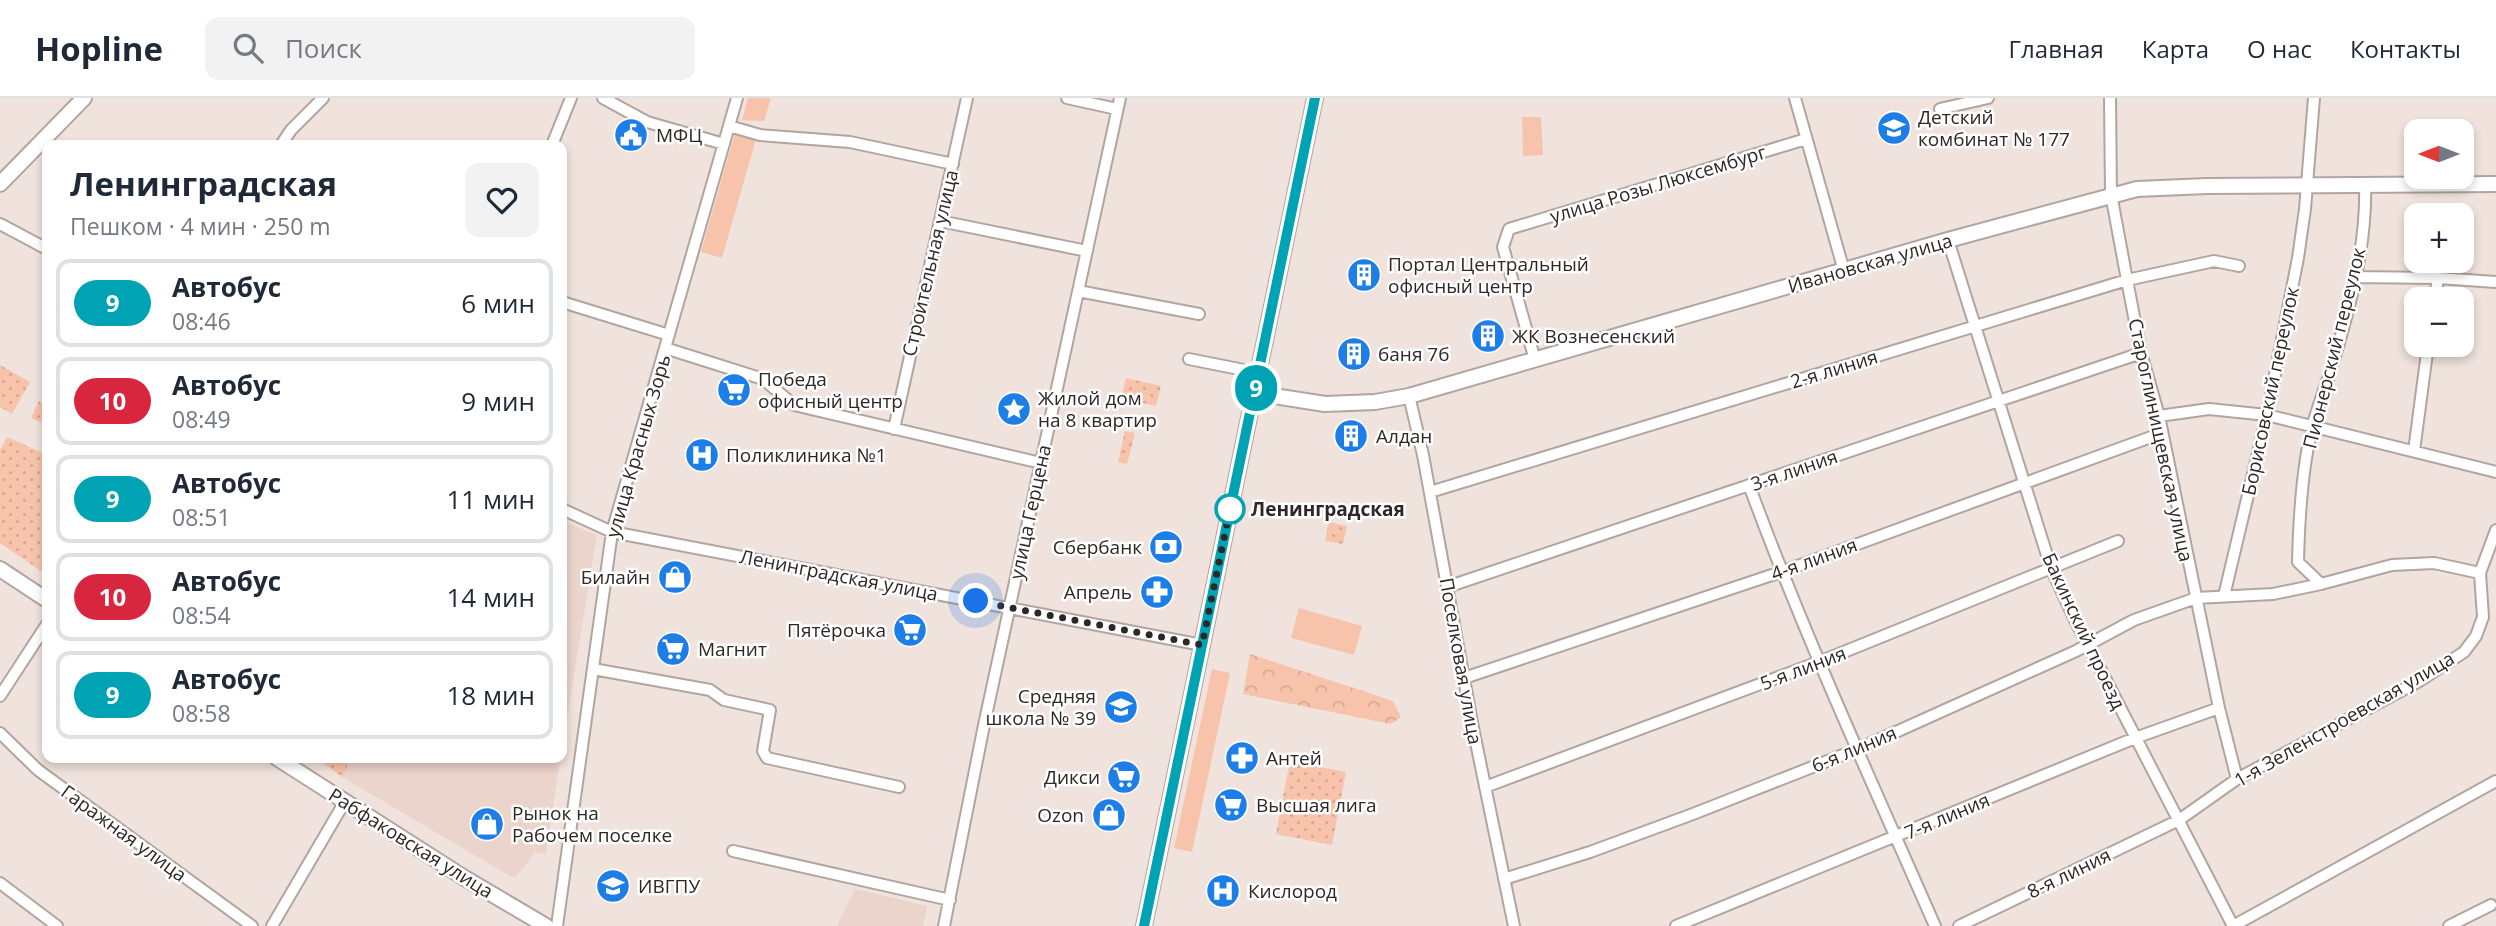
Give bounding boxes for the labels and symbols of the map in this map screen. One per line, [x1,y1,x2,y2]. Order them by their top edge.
place label: Детский комбинат № 177 [1918,104,2070,152]
school or university icon: Детский комбинат № 177 [1875,109,1913,147]
public building icon: МФЦ [612,116,650,154]
north arrow [2404,119,2474,189]
place label: МФЦ [656,122,702,148]
street label: улица Розы Люксембург [1547,139,1769,229]
street label: Строительная улица [896,167,964,359]
street label: Ивановская улица [1785,227,1955,299]
street label: Пионерский переулок [2296,245,2372,451]
place label: Портал Центральный офисный центр [1388,251,1589,299]
building icon: Портал Центральный офисный центр [1345,256,1383,294]
street label: Борисовский переулок [2235,284,2305,498]
street label: Староглинищевская улица [2122,316,2200,564]
building icon: ЖК Вознесенский [1469,317,1507,355]
place label: ЖК Вознесенский [1512,323,1675,349]
building icon: баня 7б [1335,335,1373,373]
place label: баня 7б [1378,341,1450,367]
street label: 2-я линия [1787,343,1881,395]
street label: улица Красных Зорь [599,351,677,541]
line badge: 9 [1233,365,1279,411]
place label: Победа офисный центр [758,366,903,414]
supermarket icon: Победа офисный центр [715,371,753,409]
place label: Жилой дом на 8 квартир [1038,385,1157,433]
place icon: Жилой дом на 8 квартир [995,390,1033,428]
building icon: Алдан [1332,417,1370,455]
place label: Алдан [1376,423,1432,449]
hospital icon: Поликлиника №1 [683,436,721,474]
place label: Поликлиника №1 [726,442,887,468]
street label: улица Герцена [1003,442,1057,582]
street label: 3-я линия [1747,443,1841,497]
marker: Ленинградская [1215,494,1245,524]
place label: Ленинградская [1251,496,1405,522]
bank icon: Сбербанк [1147,528,1185,566]
street label: 4-я линия [1767,531,1861,587]
place label: Сбербанк [1053,534,1142,560]
street label: Ленинградская улица [738,543,940,607]
street label: Бакинский проезд [2036,549,2132,713]
shop icon: Билайн [656,558,694,596]
place label: Билайн [581,564,650,590]
pharmacy icon: Апрель [1138,573,1176,611]
street label: Поселковая улица [1434,576,1488,746]
place label: Апрель [1064,579,1132,605]
your location [958,583,993,618]
supermarket icon: Пятёрочка [891,611,929,649]
place label: Пятёрочка [787,617,886,643]
supermarket icon: Магнит [654,630,692,668]
place label: Магнит [698,636,767,662]
street label: 5-я линия [1756,640,1850,696]
street label: 1-я Зеленстроевская улица [2229,645,2459,793]
place label: Средняя школа № 39 [985,683,1096,731]
school or university icon: Средняя школа № 39 [1102,688,1140,726]
street label: 6-я линия [1807,719,1901,779]
pharmacy icon: Антей [1223,739,1261,777]
place label: Антей [1266,745,1322,771]
supermarket icon: Дикси [1105,758,1143,796]
place label: Дикси [1044,764,1100,790]
street label: Гаражная улица [56,779,192,887]
street label: Рабфаковская улица [324,782,498,904]
supermarket icon: Высшая лига [1212,786,1250,824]
street label: 7-я линия [1900,786,1994,846]
place label: Высшая лига [1256,792,1377,818]
shop icon: Ozon [1090,796,1128,834]
place label: Рынок на Рабочем поселке [512,800,672,848]
place label: Ozon [1037,802,1084,828]
shop icon: Рынок на Рабочем поселке [468,805,506,843]
street label: 8-я линия [2023,842,2115,904]
school or university icon: ИВГПУ [594,867,632,905]
hospital icon: Кислород [1204,872,1242,910]
place label: ИВГПУ [638,873,700,899]
place label: Кислород [1248,878,1337,904]

